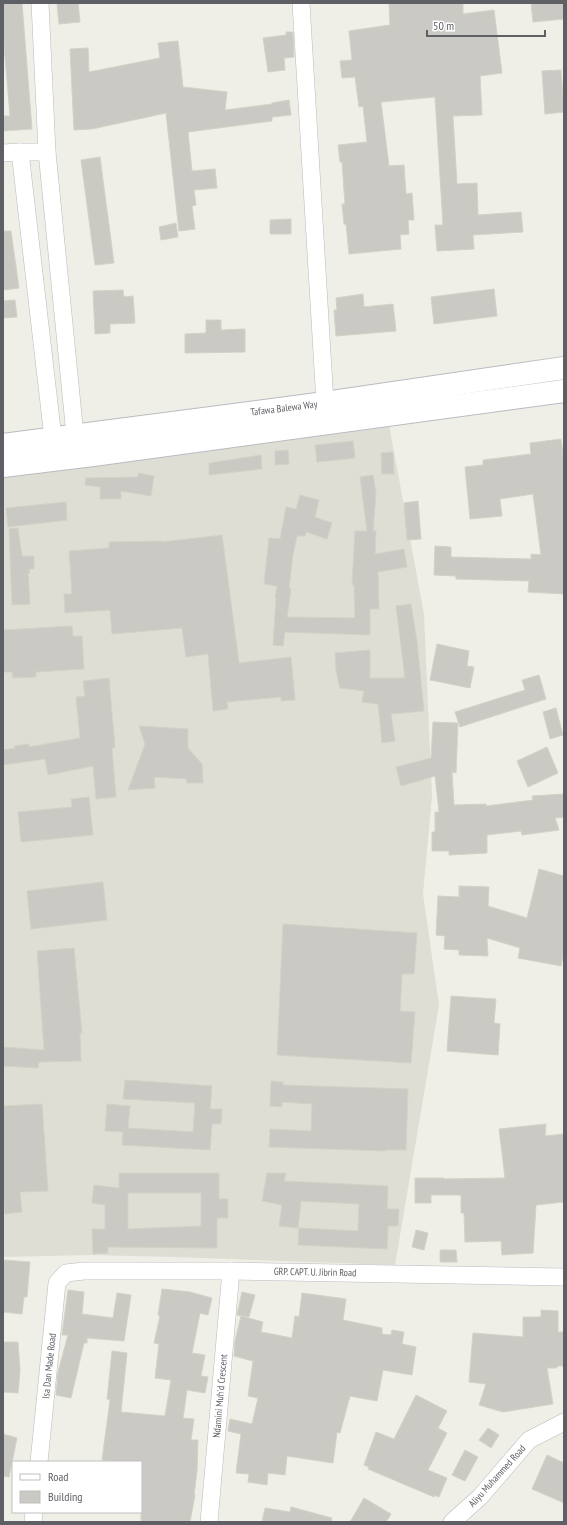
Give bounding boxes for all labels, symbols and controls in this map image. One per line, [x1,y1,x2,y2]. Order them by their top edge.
scale bar [427,12,545,38]
text: 50 m [433,18,454,33]
street label: Tafawa Balewa Way [250,397,318,419]
street label: GRP. CAPT. U. Jibrin Road [274,1265,356,1279]
street label: Isa Dan Made Road [39,1333,59,1399]
street label: Ndamini Muh'd Crescent [210,1353,230,1438]
street label: Aliyu Muhammed Road [466,1442,528,1510]
legend [12,1461,142,1513]
text: Road [48,1469,68,1484]
text: Building [48,1489,83,1504]

